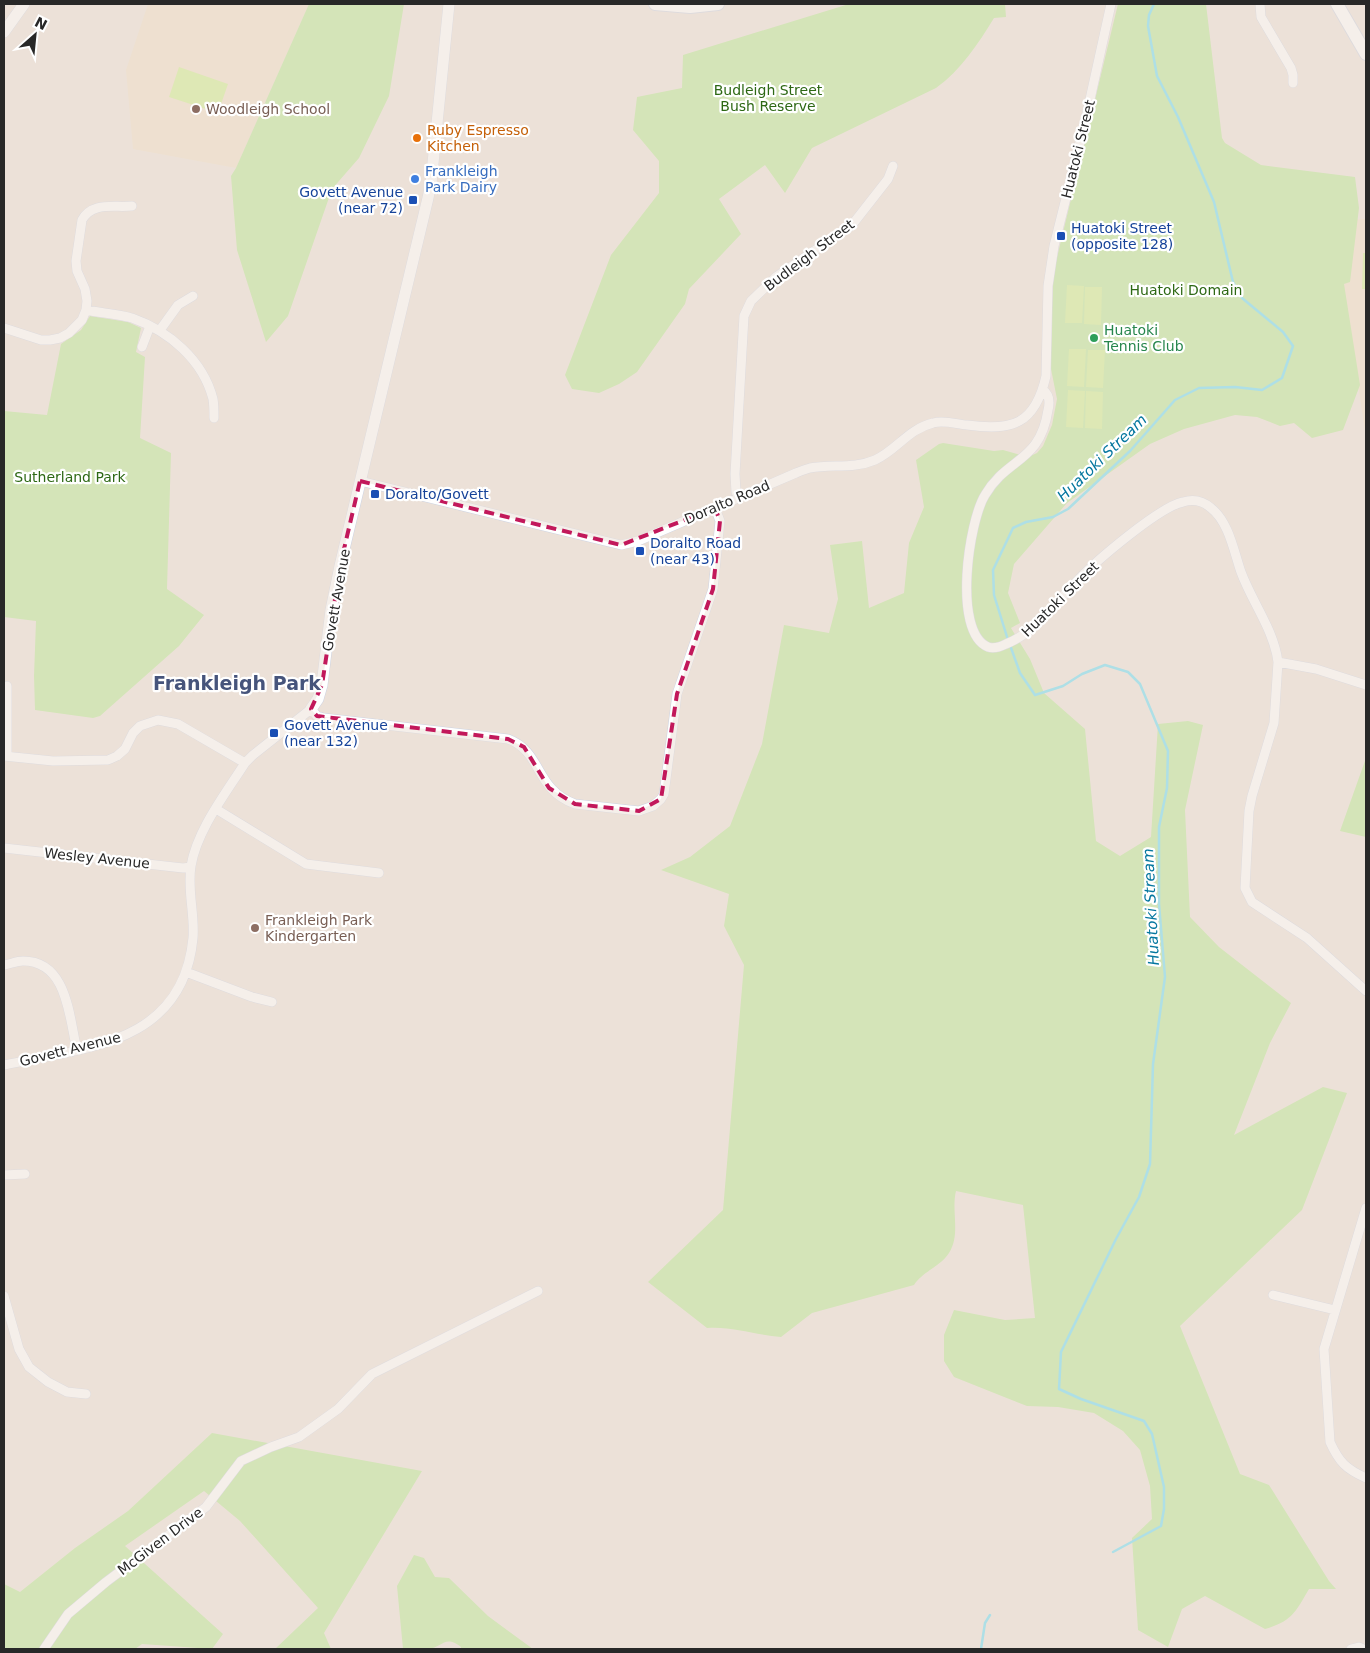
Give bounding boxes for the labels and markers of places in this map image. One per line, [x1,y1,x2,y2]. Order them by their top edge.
place label: Woodleigh School [206,101,330,117]
marker: Woodleigh School [190,103,202,115]
place label: Ruby Espresso Kitchen [427,122,529,154]
marker: Ruby Espresso Kitchen [411,132,423,144]
place label: Frankleigh Park Dairy [425,163,498,195]
marker: Frankleigh Park Dairy [409,173,421,185]
place label: Govett Avenue (near 72) [299,184,403,216]
marker: Govett Avenue (near 72) [407,194,419,206]
place label: Huatoki Street (opposite 128) [1071,220,1173,252]
marker: Huatoki Street (opposite 128) [1055,230,1067,242]
place label: Huatoki Tennis Club [1103,322,1184,354]
marker: Huatoki Tennis Club [1088,332,1100,344]
place label: Doralto/Govett [385,486,489,502]
marker: Doralto/Govett [369,488,381,500]
place label: Doralto Road (near 43) [650,535,741,567]
marker: Doralto Road (near 43) [634,545,646,557]
place label: Govett Avenue (near 132) [284,717,388,749]
marker: Govett Avenue (near 132) [268,727,280,739]
place label: Frankleigh Park Kindergarten [265,912,373,944]
marker: Frankleigh Park Kindergarten [249,922,261,934]

